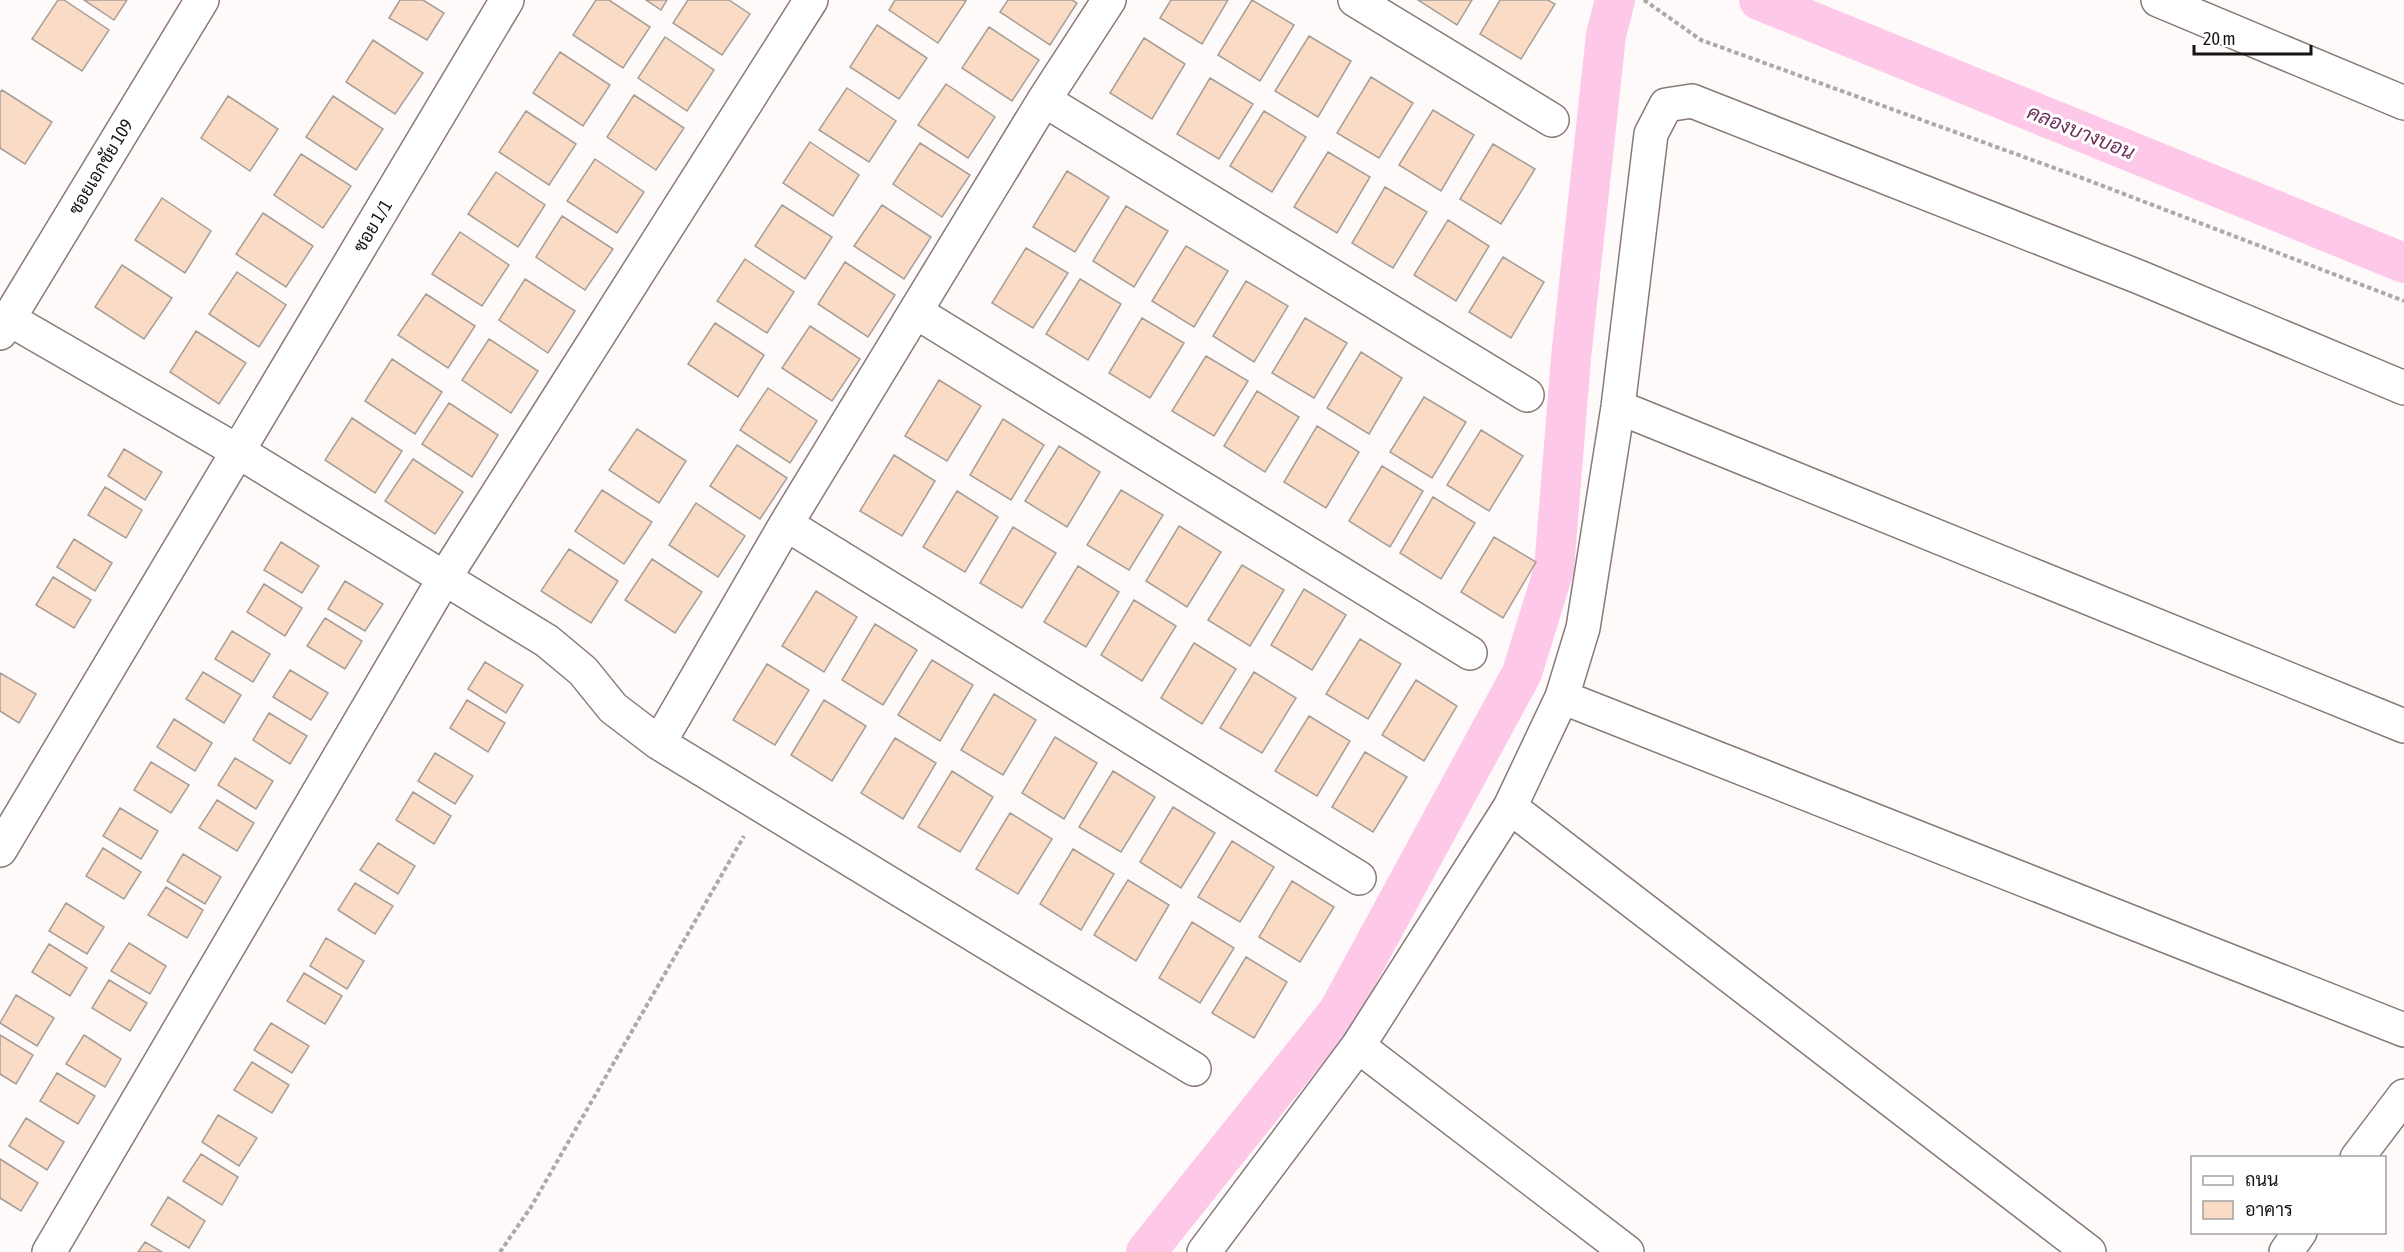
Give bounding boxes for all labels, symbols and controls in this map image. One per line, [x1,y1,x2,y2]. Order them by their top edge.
scale bar [2194,18,2311,56]
text: 20 m [2203,28,2235,49]
water label: คลองบางบอน [2024,100,2138,164]
street label: ซอยเอกชัย 109 [64,115,137,218]
street label: ซอย 1/1 [349,196,396,256]
legend [2191,1156,2386,1234]
text: ถนน [2245,1169,2278,1190]
text: อาคาร [2245,1199,2293,1220]

